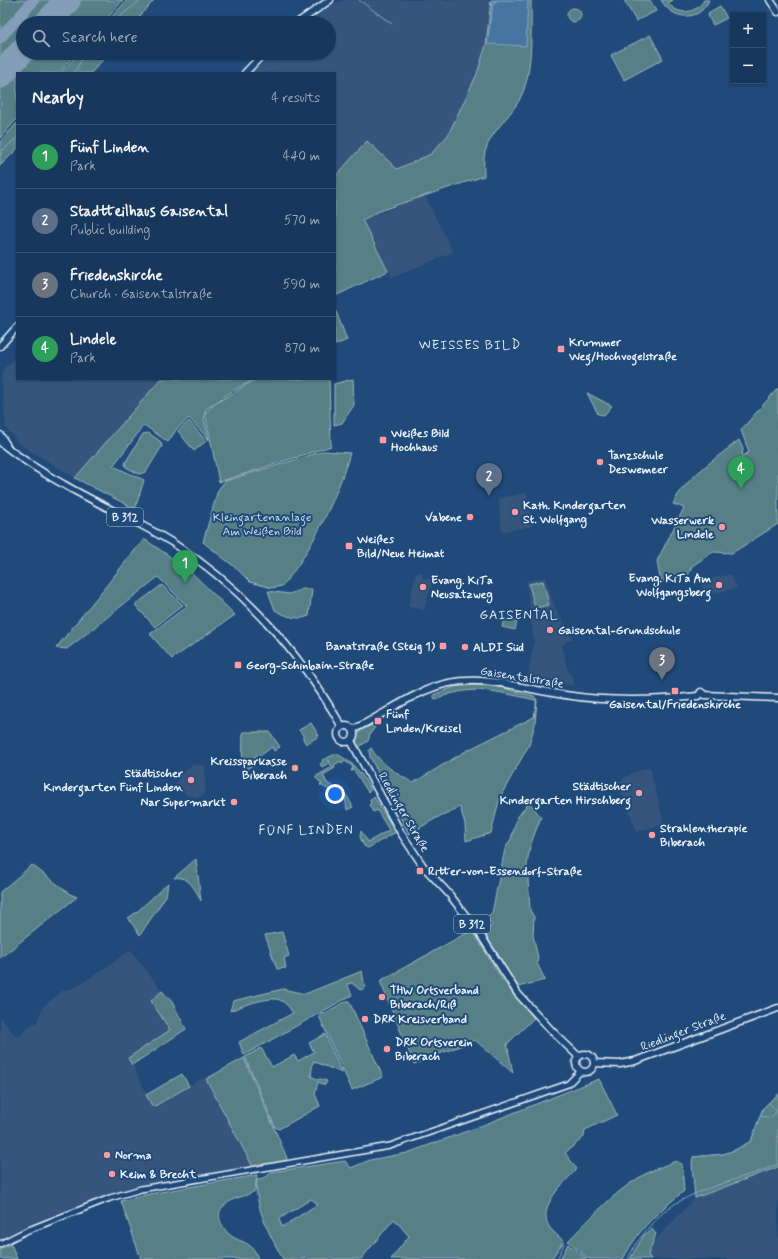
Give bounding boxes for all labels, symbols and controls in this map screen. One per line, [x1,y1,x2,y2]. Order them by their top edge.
map controls [730,12,766,84]
button: + [730,12,766,48]
search box [16,16,336,60]
icon: search [30,27,52,49]
text: Search here [62,28,138,48]
button: − [730,48,766,84]
text: Nearby [32,87,84,109]
text: 4 results [271,90,320,107]
text: Fünf Linden [70,138,149,158]
text: 1 [42,148,48,165]
text: 440 m [283,148,320,165]
text: Park [70,158,96,175]
text: Stadtteilhaus Gaisental [70,202,228,222]
text: 2 [42,212,48,229]
text: 570 m [284,212,320,229]
text: Public building [70,222,150,239]
text: Friedenskirche [70,266,163,286]
text: 3 [42,276,48,293]
text: 590 m [283,276,320,293]
text: Church · Gaisentalstraße [70,286,213,303]
text: Lindele [70,330,116,350]
place label: Krummer Weg/Hochvogelstraße [568,335,677,366]
district label: WEISSES BILD [419,337,521,354]
text: 4 [41,340,49,357]
text: 870 m [284,340,320,357]
marker: Krummer Weg/Hochvogelstraße [556,344,566,354]
text: Park [70,350,96,367]
place label: Weißes Bild Hochhaus [390,426,450,456]
marker: Weißes Bild Hochhaus [378,435,388,445]
place label: Tanzschule Deswemeer [608,448,669,478]
pin: 4 [728,456,754,489]
marker: Tanzschule Deswemeer [595,457,605,467]
pin: 2 [476,463,502,496]
place label: Kath. Kindergarten St. Wolfgang [523,498,626,529]
marker: Kath. Kindergarten St. Wolfgang [510,507,520,517]
road number: B 312 [107,508,143,526]
park label: Kleingartenanlage Am Weißen Bild [213,510,311,540]
place label: Vabene [425,510,462,526]
marker: Vabene [465,512,475,522]
place label: Wasserwerk Lindele [650,513,714,543]
marker: Wasserwerk Lindele [717,522,727,532]
place label: Weißes Bild/Neue Heimat [356,532,445,562]
marker: Weißes Bild/Neue Heimat [344,541,354,551]
pin: 1 [172,550,198,583]
place label: Evang. KiTa Am Wolfgangsberg [629,571,711,602]
place label: Evang. KiTa Neusatzweg [431,573,493,604]
marker: Evang. KiTa Am Wolfgangsberg [714,580,724,590]
marker: Evang. KiTa Neusatzweg [418,582,428,592]
district label: GAISENTAL [479,607,559,624]
place label: Gaisental-Grundschule [558,623,681,639]
marker: Gaisental-Grundschule [545,625,555,635]
place label: Banatstraße (Steig 1) [326,639,436,655]
place label: ALDI Süd [473,640,524,656]
marker: Banatstraße (Steig 1) [438,641,448,651]
marker: ALDI Süd [460,642,470,652]
pin: 3 [649,647,675,680]
place label: Georg-Schinbain-Straße [246,658,374,675]
marker: Georg-Schinbain-Straße [233,660,243,670]
street label: Gaisentalstraße [479,663,565,693]
marker: Gaisental/Friedenskirche [670,686,680,696]
place label: Gaisental/Friedenskirche [609,697,741,713]
place label: Fünf Linden/Kreisel [386,707,461,737]
marker: Fünf Linden/Kreisel [373,716,383,726]
place label: Kreissparkasse Biberach [210,754,287,784]
marker: Kreissparkasse Biberach [290,763,300,773]
place label: Städtischer Kindergarten Fünf Linden [44,766,184,797]
street label: Riedlinger Straße [373,770,433,856]
marker: Städtischer Kindergarten Fünf Linden [186,775,196,785]
place label: Städtischer Kindergarten Hirschberg [500,779,631,810]
your location [325,784,345,804]
marker: Städtischer Kindergarten Hirschberg [634,788,644,798]
place label: Nar Supermarkt [140,795,226,811]
marker: Nar Supermarkt [229,797,239,807]
place label: Strahlentherapie Biberach [660,821,748,851]
district label: FÜNF LINDEN [258,822,354,839]
marker: Strahlentherapie Biberach [647,830,657,840]
place label: Ritter-von-Essendorf-Straße [428,864,582,880]
marker: Ritter-von-Essendorf-Straße [415,866,425,876]
road number: B 312 [454,915,490,933]
place label: THW Ortsverband Biberach/Riß [390,983,479,1013]
marker: THW Ortsverband Biberach/Riß [377,992,387,1002]
street label: Riedlinger Straße [638,1008,729,1056]
place label: DRK Kreisverband [373,1012,467,1028]
marker: DRK Kreisverband [360,1014,370,1024]
place label: DRK Ortsverein Biberach [395,1035,473,1065]
marker: DRK Ortsverein Biberach [382,1044,392,1054]
place label: Norma [115,1148,152,1164]
marker: Norma [102,1150,112,1160]
place label: Keim & Brecht [120,1167,197,1183]
marker: Keim & Brecht [107,1169,117,1179]

